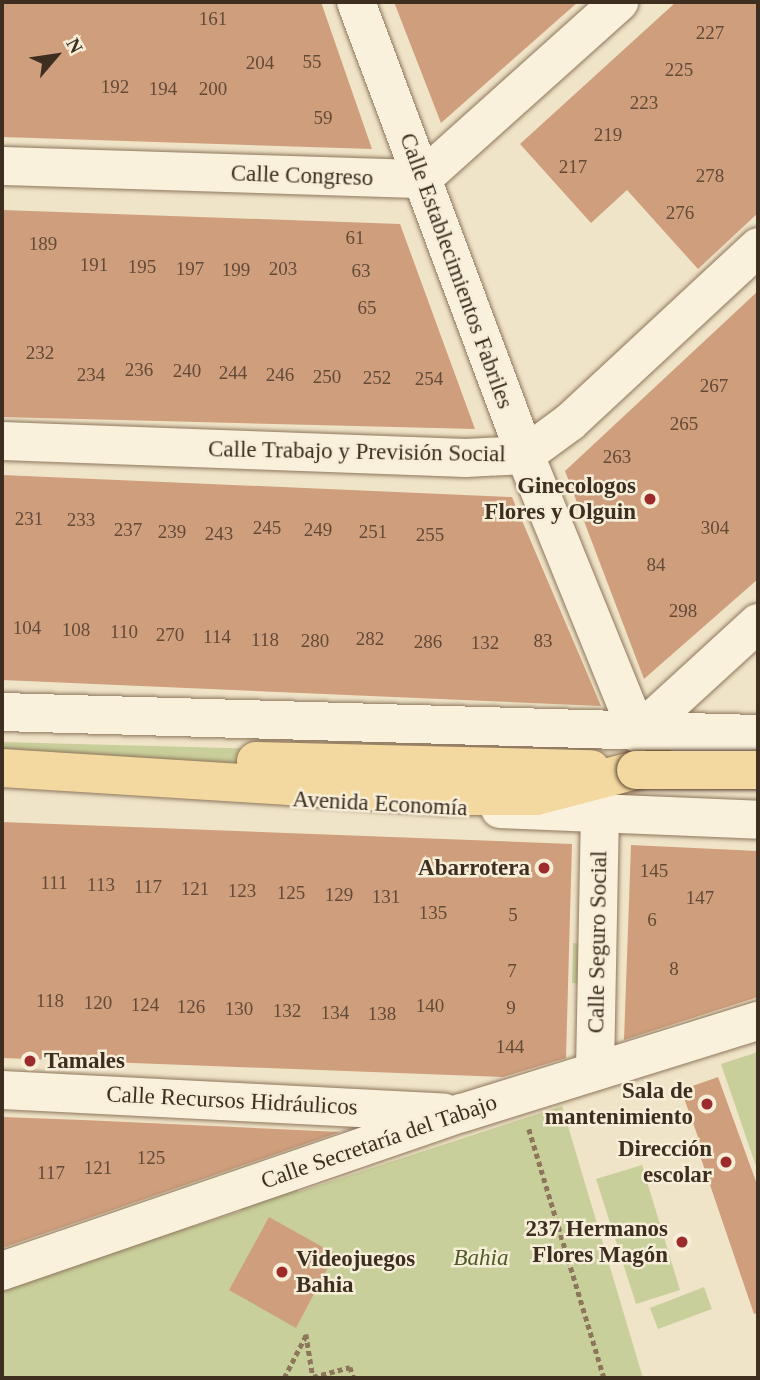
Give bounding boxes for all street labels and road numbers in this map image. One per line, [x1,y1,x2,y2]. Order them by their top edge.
street label: Calle Establecimientos Fabriles [393,129,519,413]
street label: Calle Congreso [230,160,374,192]
street label: Calle Trabajo y Previsión Social [208,436,506,468]
street label: Avenida Economía [292,786,468,822]
street label: Calle Seguro Social [583,850,613,1034]
street label: Calle Recursos Hidráulicos [106,1081,358,1121]
street label: Calle Secretaría del Tabajo [257,1089,501,1195]

